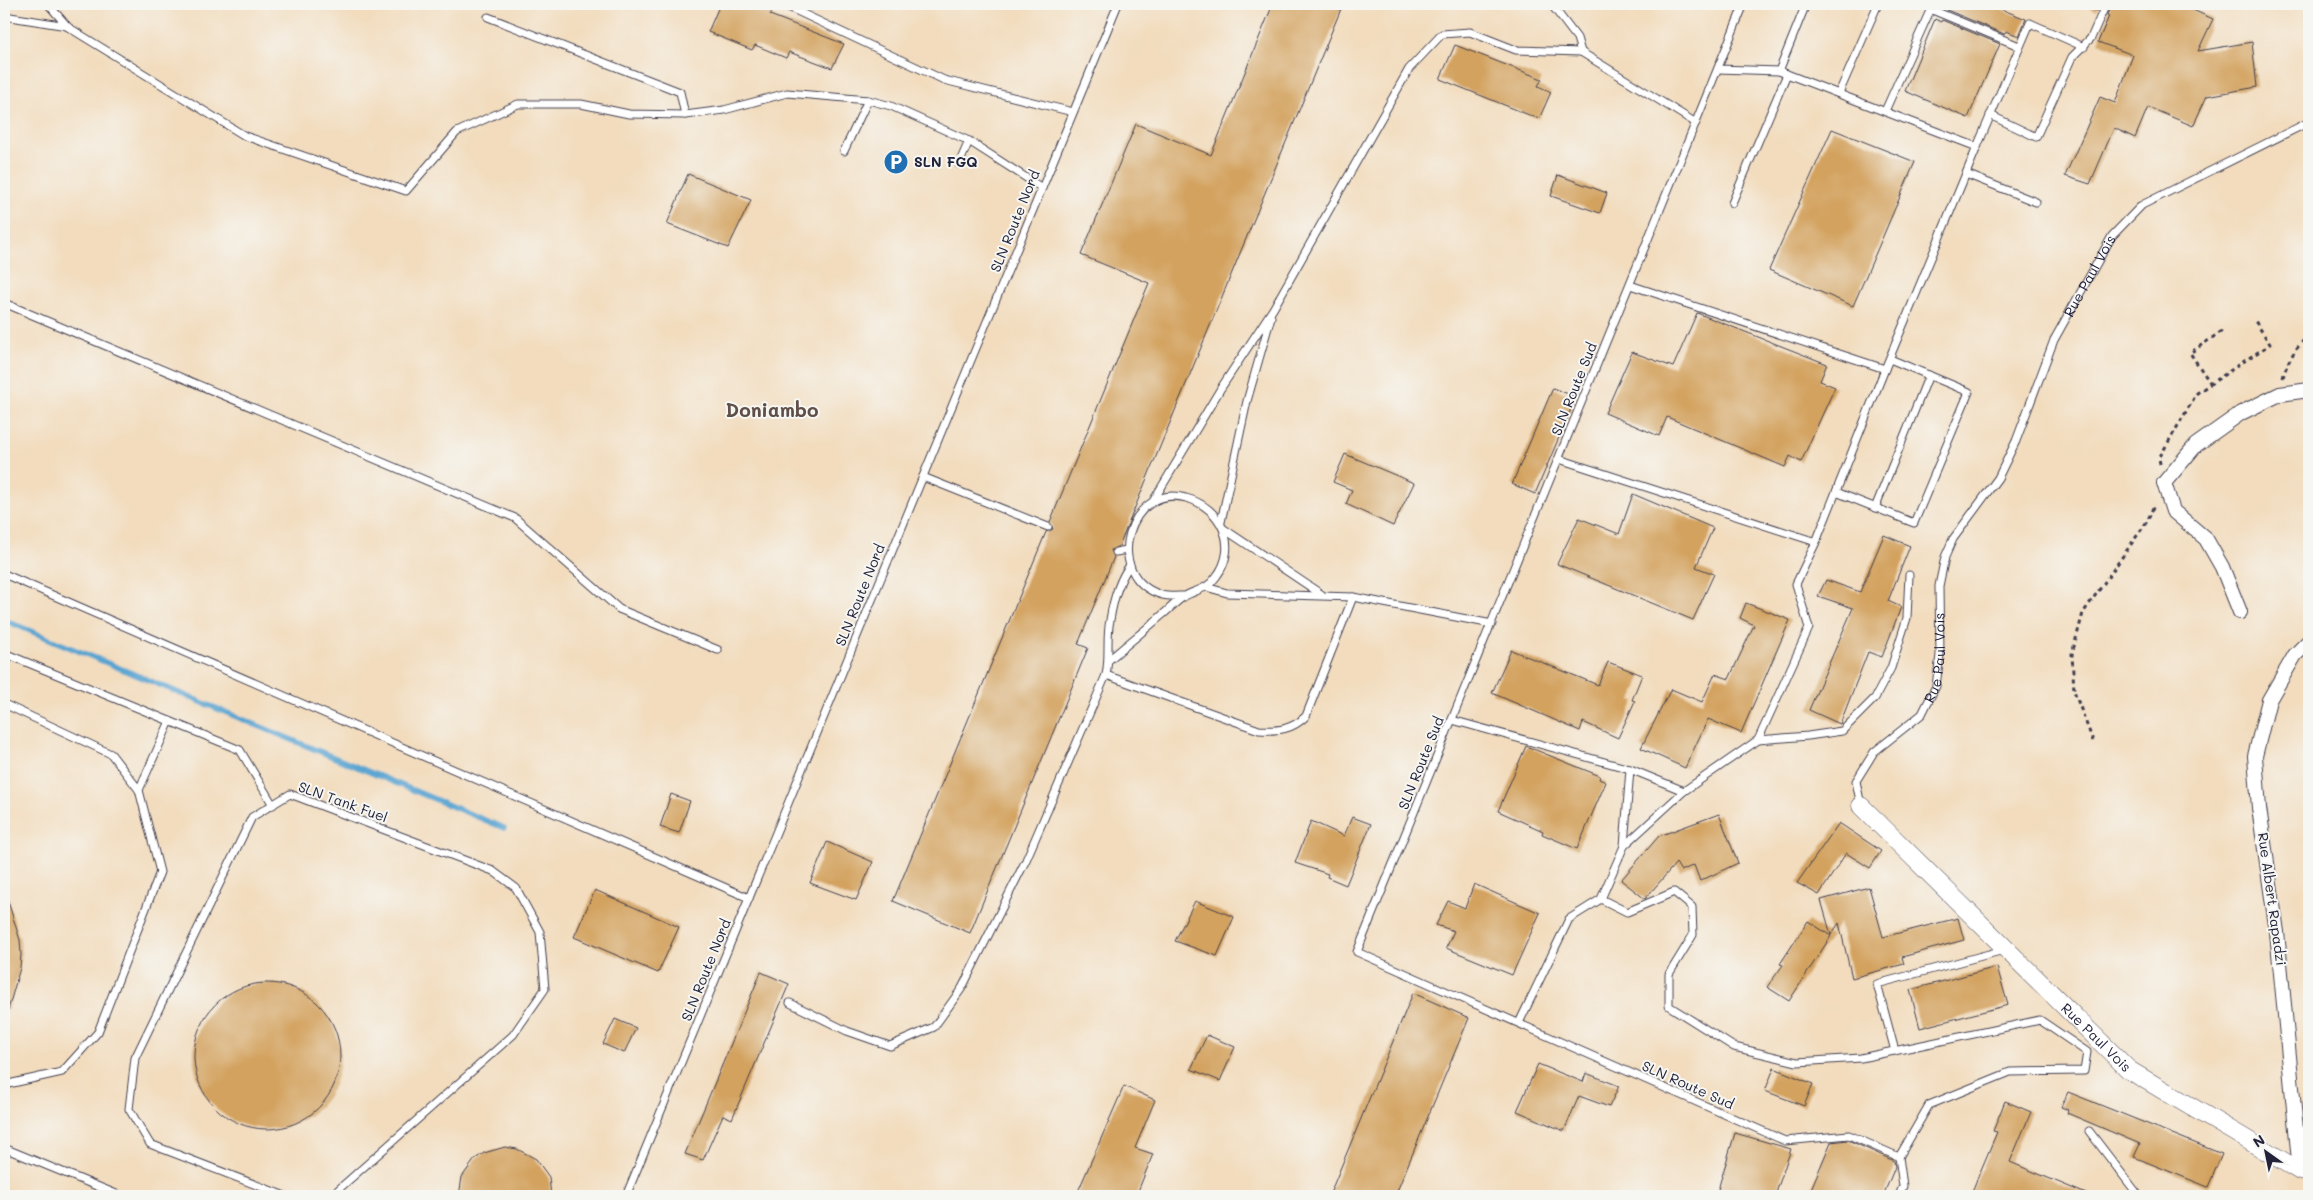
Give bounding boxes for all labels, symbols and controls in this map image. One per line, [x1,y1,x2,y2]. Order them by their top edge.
parking icon: SLN FGQ [883,149,909,175]
place label: SLN FGQ [914,152,978,171]
street label: SLN Route Nord [985,167,1044,275]
street label: Rue Paul Vois [2059,231,2120,320]
street label: SLN Route Sud [1546,339,1601,438]
district label: Doniambo [726,397,818,422]
street label: SLN Route Nord [830,541,889,649]
street label: Rue Paul Vois [1919,613,1949,706]
street label: SLN Route Sud [1393,713,1448,812]
street label: SLN Tank Fuel [296,777,391,827]
street label: Rue Albert Rapadzi [2254,831,2291,967]
street label: SLN Route Nord [676,916,735,1024]
street label: Rue Paul Vois [2057,998,2136,1076]
street label: SLN Route Sud [1639,1056,1737,1113]
north arrow [2240,1128,2290,1178]
text: N [2249,1130,2268,1152]

